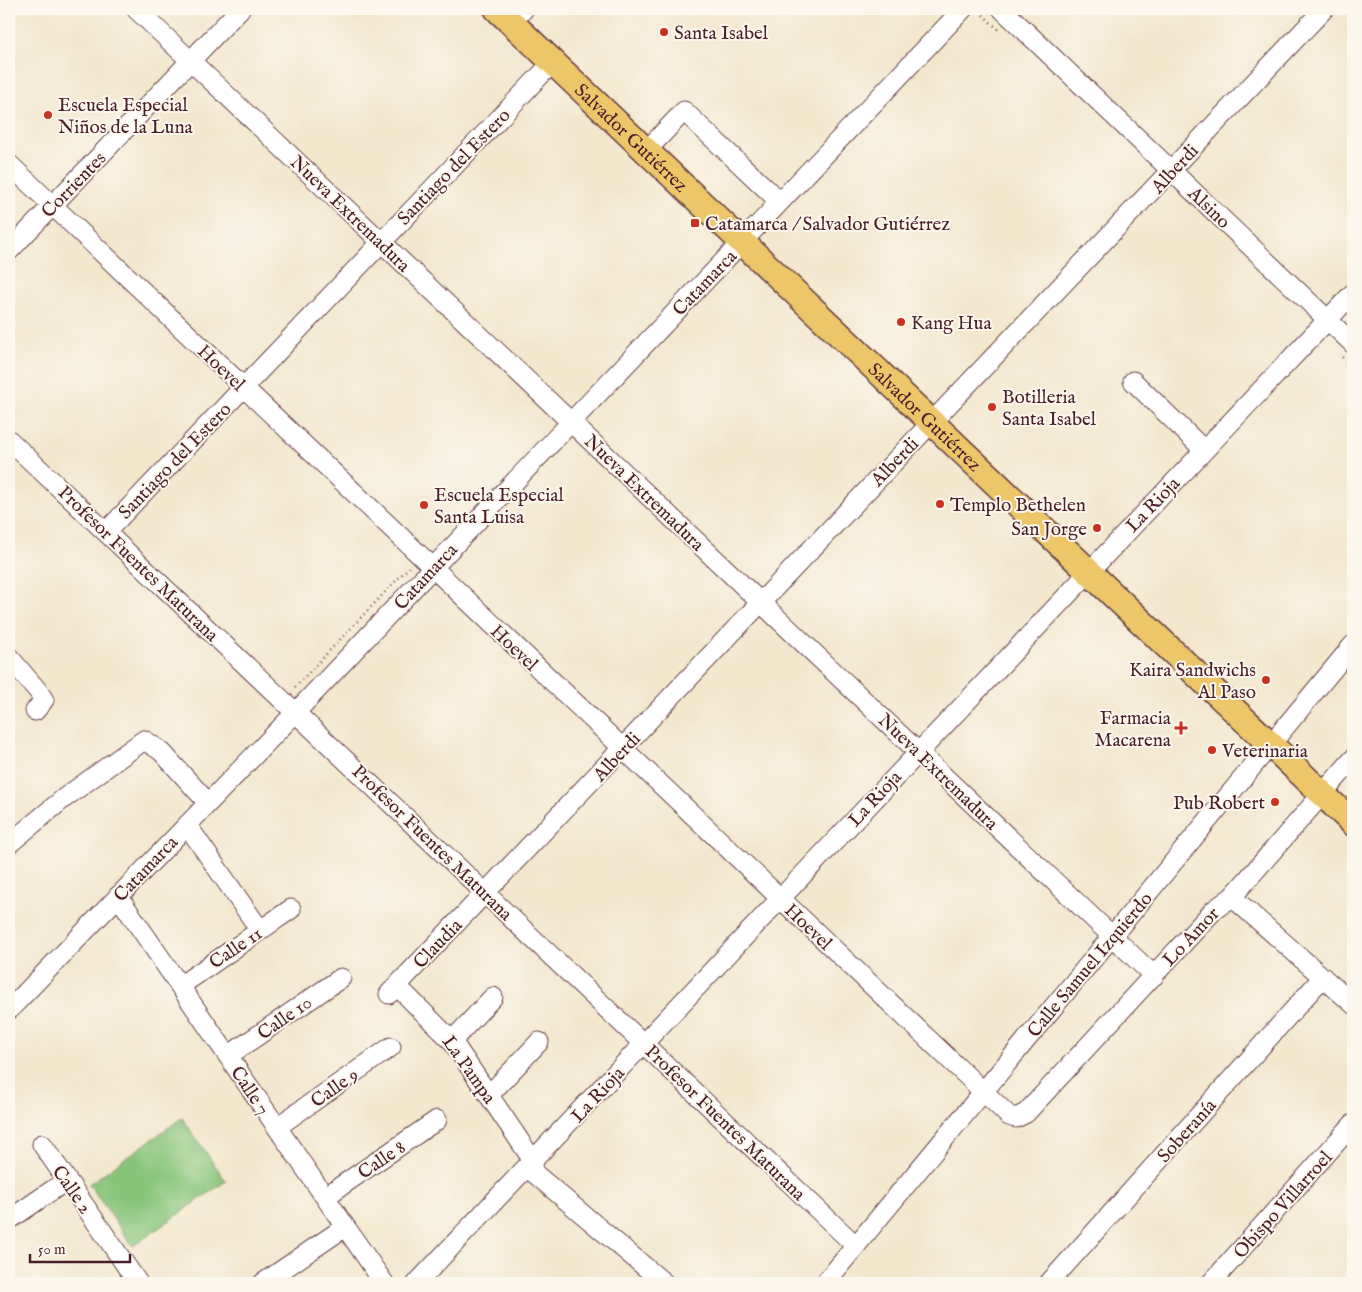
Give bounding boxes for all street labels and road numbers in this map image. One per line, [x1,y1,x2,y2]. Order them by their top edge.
street label: Salvador Gutiérrez [569,79,692,198]
street label: Santiago del Estero [393,104,516,231]
street label: Alberdi [1146,140,1204,200]
street label: Corrientes [37,147,112,224]
street label: Nueva Extremadura [284,151,415,278]
street label: Alsino [1182,182,1235,234]
street label: Catamarca [668,245,743,321]
street label: Hoevel [192,340,250,398]
street label: Salvador Gutiérrez [862,358,986,477]
street label: Santiago del Estero [114,398,237,525]
street label: Nueva Extremadura [578,430,709,557]
street label: Alberdi [866,433,925,493]
street label: La Rioja [1121,472,1186,538]
street label: Profesor Fuentes Maturana [52,481,224,648]
street label: Catamarca [389,538,464,616]
street label: Hoevel [485,620,543,678]
street label: Nueva Extremadura [872,709,1003,836]
street label: Alberdi [588,728,646,788]
street label: Profesor Fuentes Maturana [346,760,518,927]
street label: La Rioja [843,766,908,832]
street label: Catamarca [109,831,184,907]
street label: Calle Samuel Izquierdo [1023,888,1158,1043]
street label: Hoevel [779,899,837,957]
street label: Lo Amor [1158,903,1225,972]
street label: Claudia [409,914,469,974]
street label: Calle 11 [205,922,267,975]
street label: Calle 10 [253,991,317,1046]
street label: La Pampa [436,1031,501,1110]
street label: Profesor Fuentes Maturana [639,1040,811,1207]
street label: Calle 7 [224,1062,274,1120]
street label: La Rioja [566,1062,631,1128]
street label: Calle 9 [306,1064,364,1114]
street label: Soberanía [1153,1094,1223,1168]
street label: Calle 8 [354,1136,411,1185]
street label: Obispo Villarroel [1229,1146,1339,1264]
street label: Calle 2 [46,1161,97,1219]

